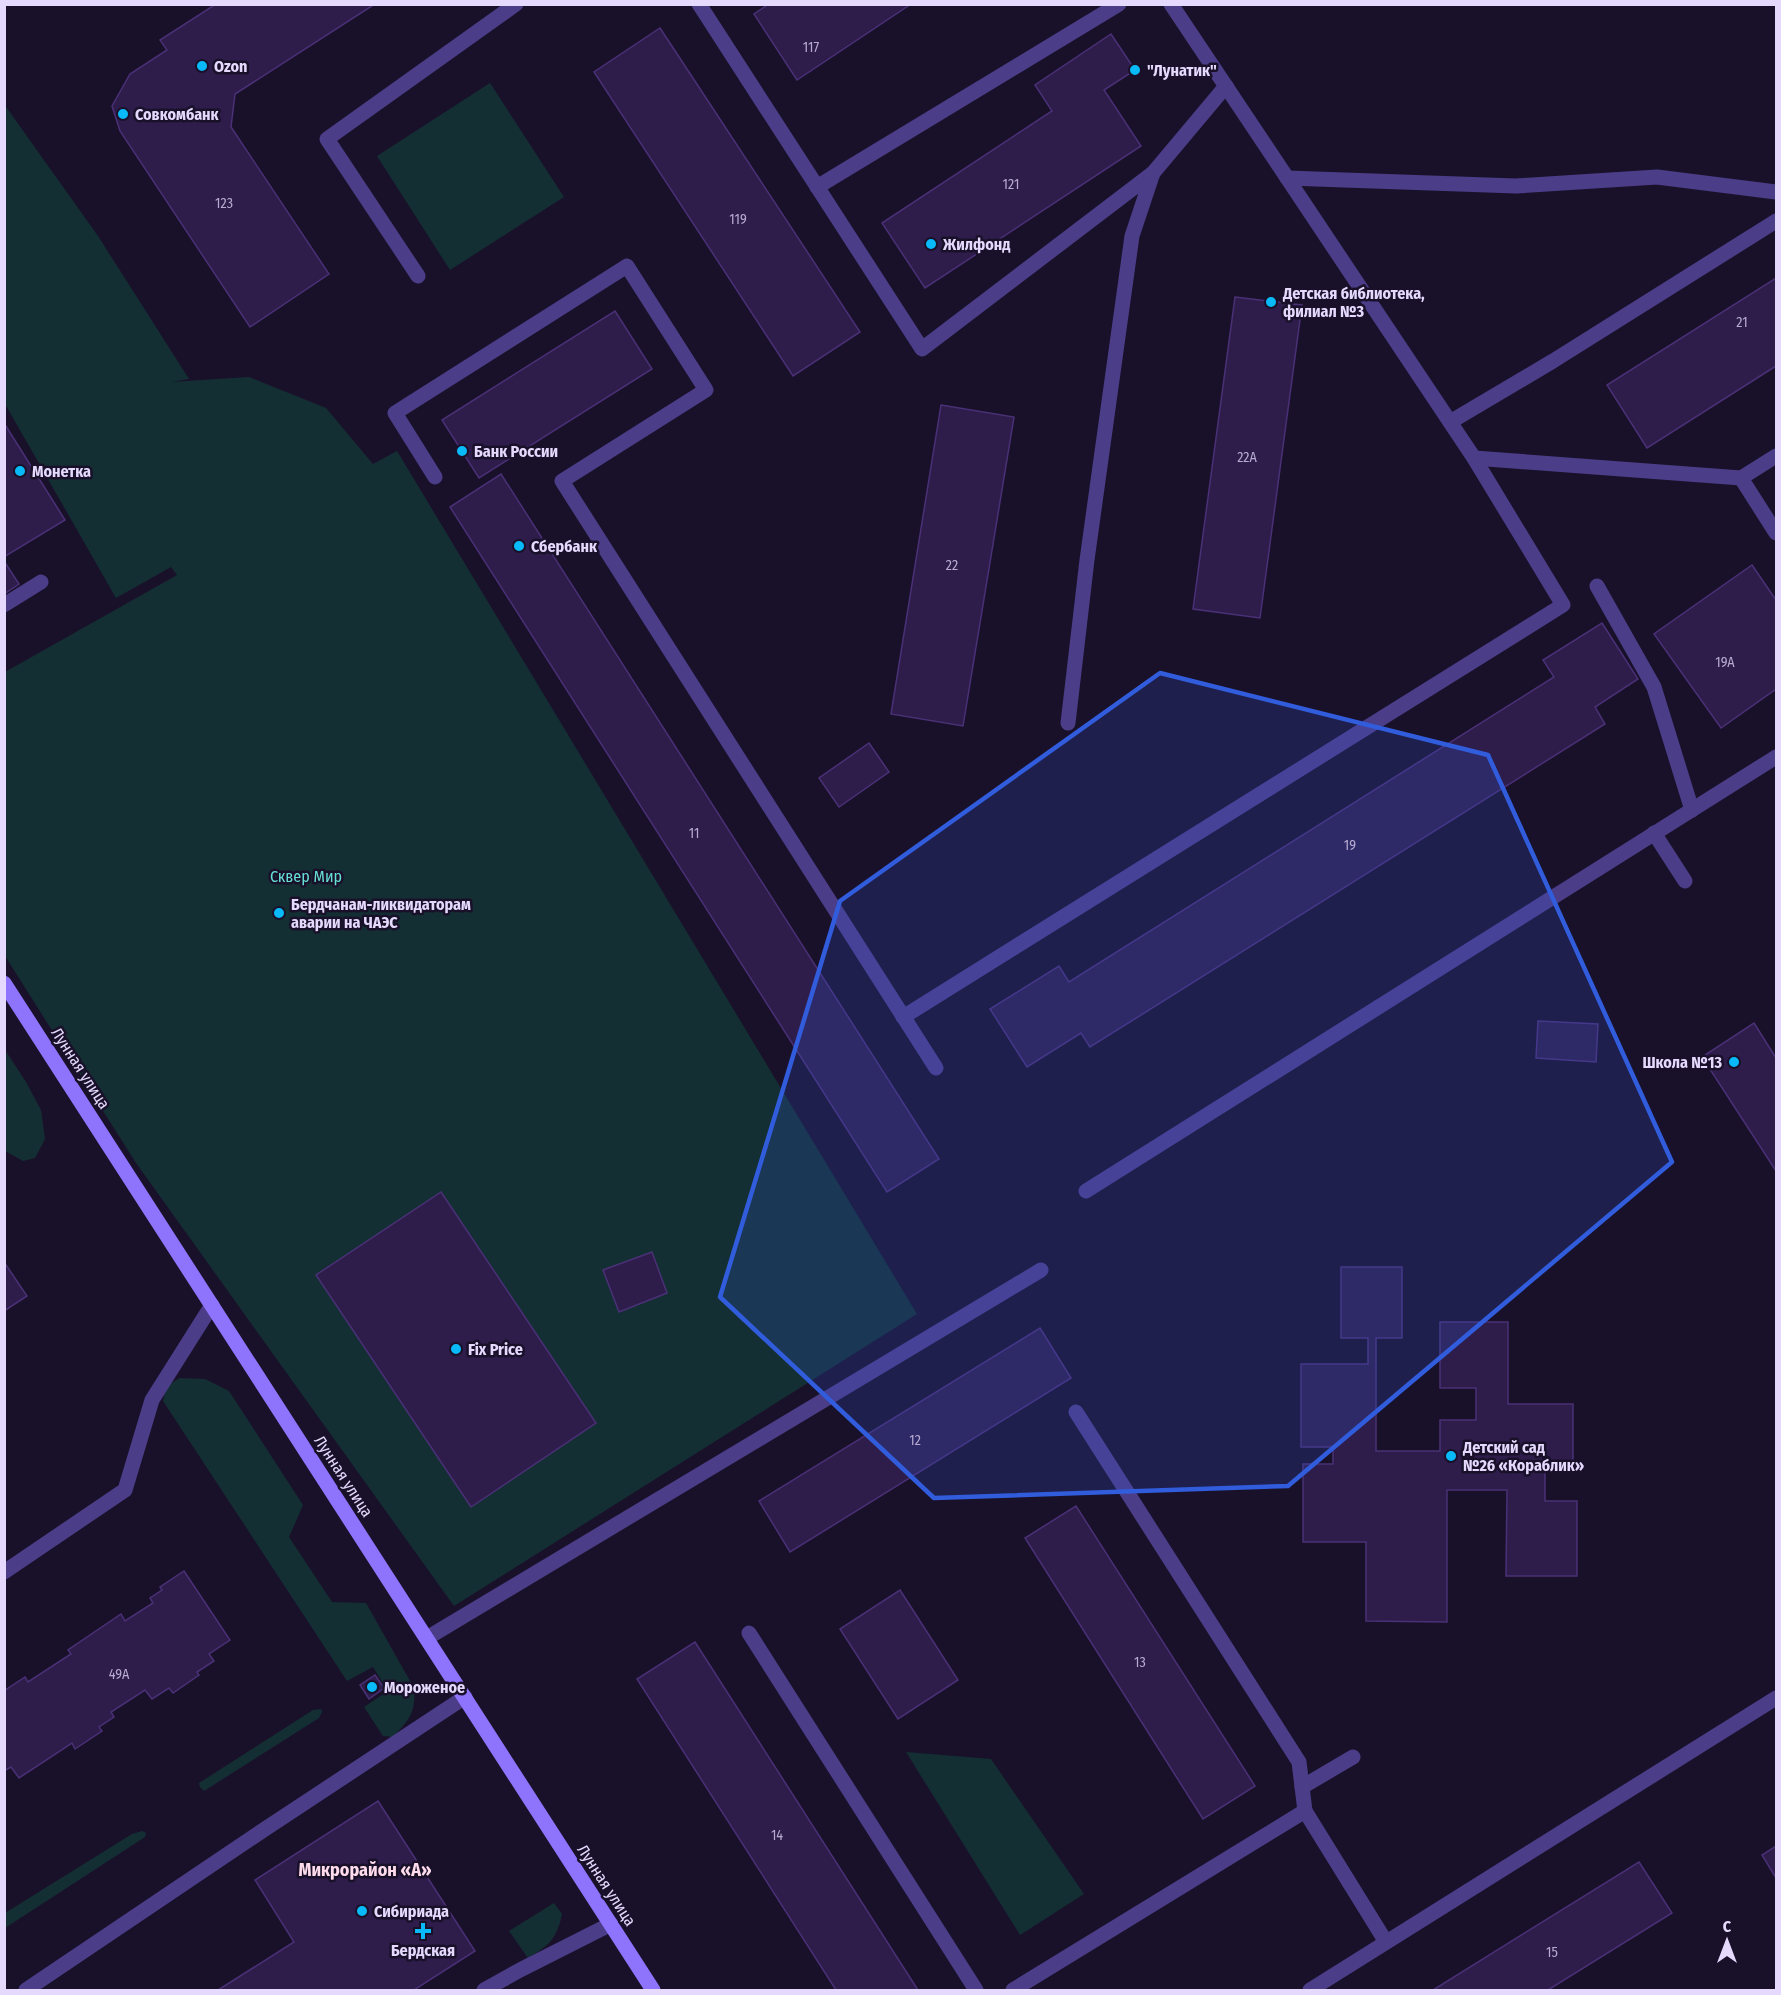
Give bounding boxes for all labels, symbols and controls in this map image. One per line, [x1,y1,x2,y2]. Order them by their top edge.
house number: 117 [803,39,820,56]
place label: Ozon [214,57,247,76]
marker: Ozon [195,59,209,73]
place label: "Лунатик" [1147,61,1217,80]
marker: "Лунатик" [1128,63,1142,77]
place label: Совкомбанк [135,105,220,124]
marker: Совкомбанк [116,107,130,121]
house number: 121 [1003,176,1019,193]
house number: 123 [215,195,233,212]
house number: 119 [729,211,747,228]
place label: Жилфонд [942,235,1010,254]
marker: Жилфонд [924,237,938,251]
place label: Детская библиотека, филиал №3 [1282,284,1425,321]
marker: Детская библиотека, филиал №3 [1264,295,1278,309]
house number: 21 [1736,314,1748,331]
place label: Банк России [474,442,558,461]
marker: Банк России [455,444,469,458]
house number: 22А [1237,449,1257,466]
place label: Монетка [32,462,91,481]
marker: Монетка [13,464,27,478]
place label: Сбербанк [531,537,598,556]
marker: Сбербанк [512,539,526,553]
house number: 22 [946,557,958,574]
house number: 19А [1715,654,1735,671]
house number: 11 [689,825,699,842]
house number: 19 [1344,837,1356,854]
park label: Сквер Мир [270,867,342,886]
place label: Бердчанам-ликвидаторам аварии на ЧАЭС [291,895,471,932]
marker: Бердчанам-ликвидаторам аварии на ЧАЭС [272,906,286,920]
street label: Лунная улица [47,1024,114,1113]
place label: Школа №13 [1642,1053,1722,1072]
marker: Школа №13 [1727,1055,1741,1069]
place label: Fix Price [468,1340,523,1359]
marker: Fix Price [449,1342,463,1356]
street label: Лунная улица [310,1432,377,1521]
house number: 12 [909,1432,921,1449]
place label: Детский сад №26 «Кораблик» [1462,1438,1584,1475]
marker: Детский сад №26 «Кораблик» [1444,1449,1458,1463]
house number: 13 [1134,1654,1146,1671]
house number: 49А [109,1666,130,1683]
place label: Мороженое [384,1678,465,1697]
marker: Мороженое [365,1680,379,1694]
house number: 14 [771,1827,783,1844]
street label: Лунная улица [573,1841,640,1930]
district label: Микрорайон «А» [298,1859,432,1881]
place label: Сибириада [374,1902,449,1921]
marker: Сибириада [355,1904,369,1918]
north arrow [1697,1911,1757,1971]
text: С [1723,1917,1732,1936]
marker: Бердская [416,1924,430,1938]
place label: Бердская [391,1941,455,1960]
house number: 15 [1546,1944,1558,1961]

